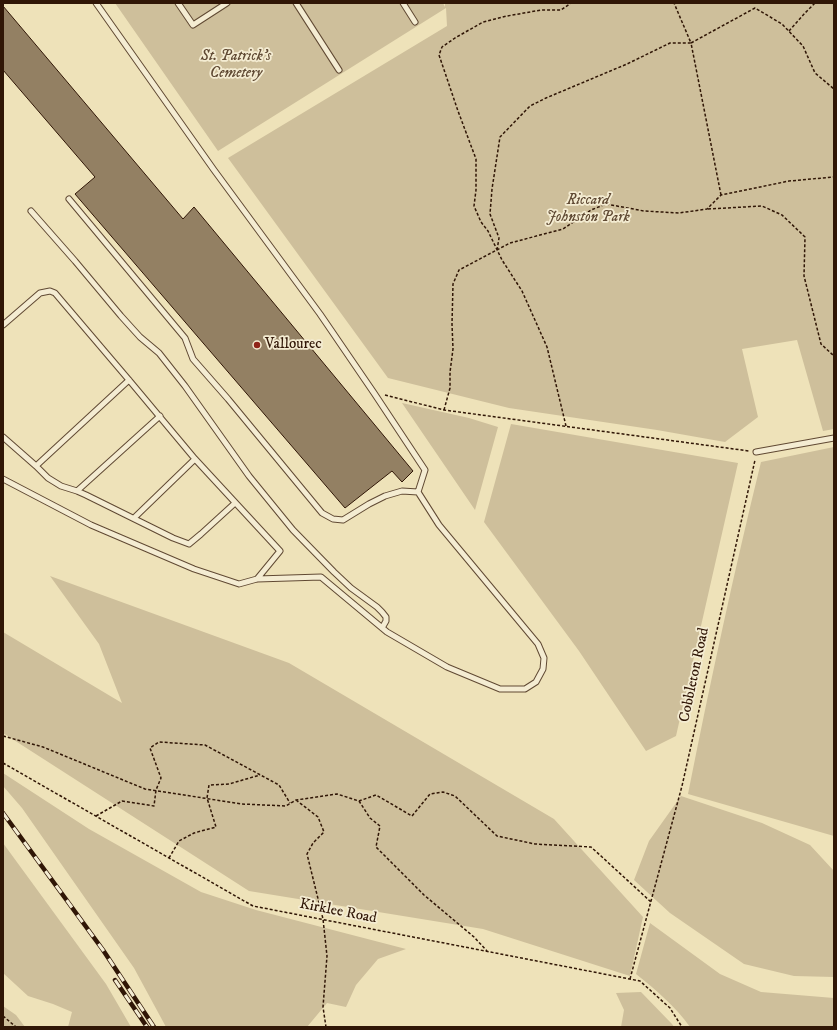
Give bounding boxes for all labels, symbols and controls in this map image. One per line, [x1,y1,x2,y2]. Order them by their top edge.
park label: St. Patrick's Cemetery [201,48,271,83]
park label: Riccard Johnston Park [546,192,630,227]
place label: Vallourec [265,336,322,354]
marker: Vallourec [252,340,262,350]
street label: Cobbleton Road [676,626,714,724]
street label: Kirklee Road [298,896,378,928]

